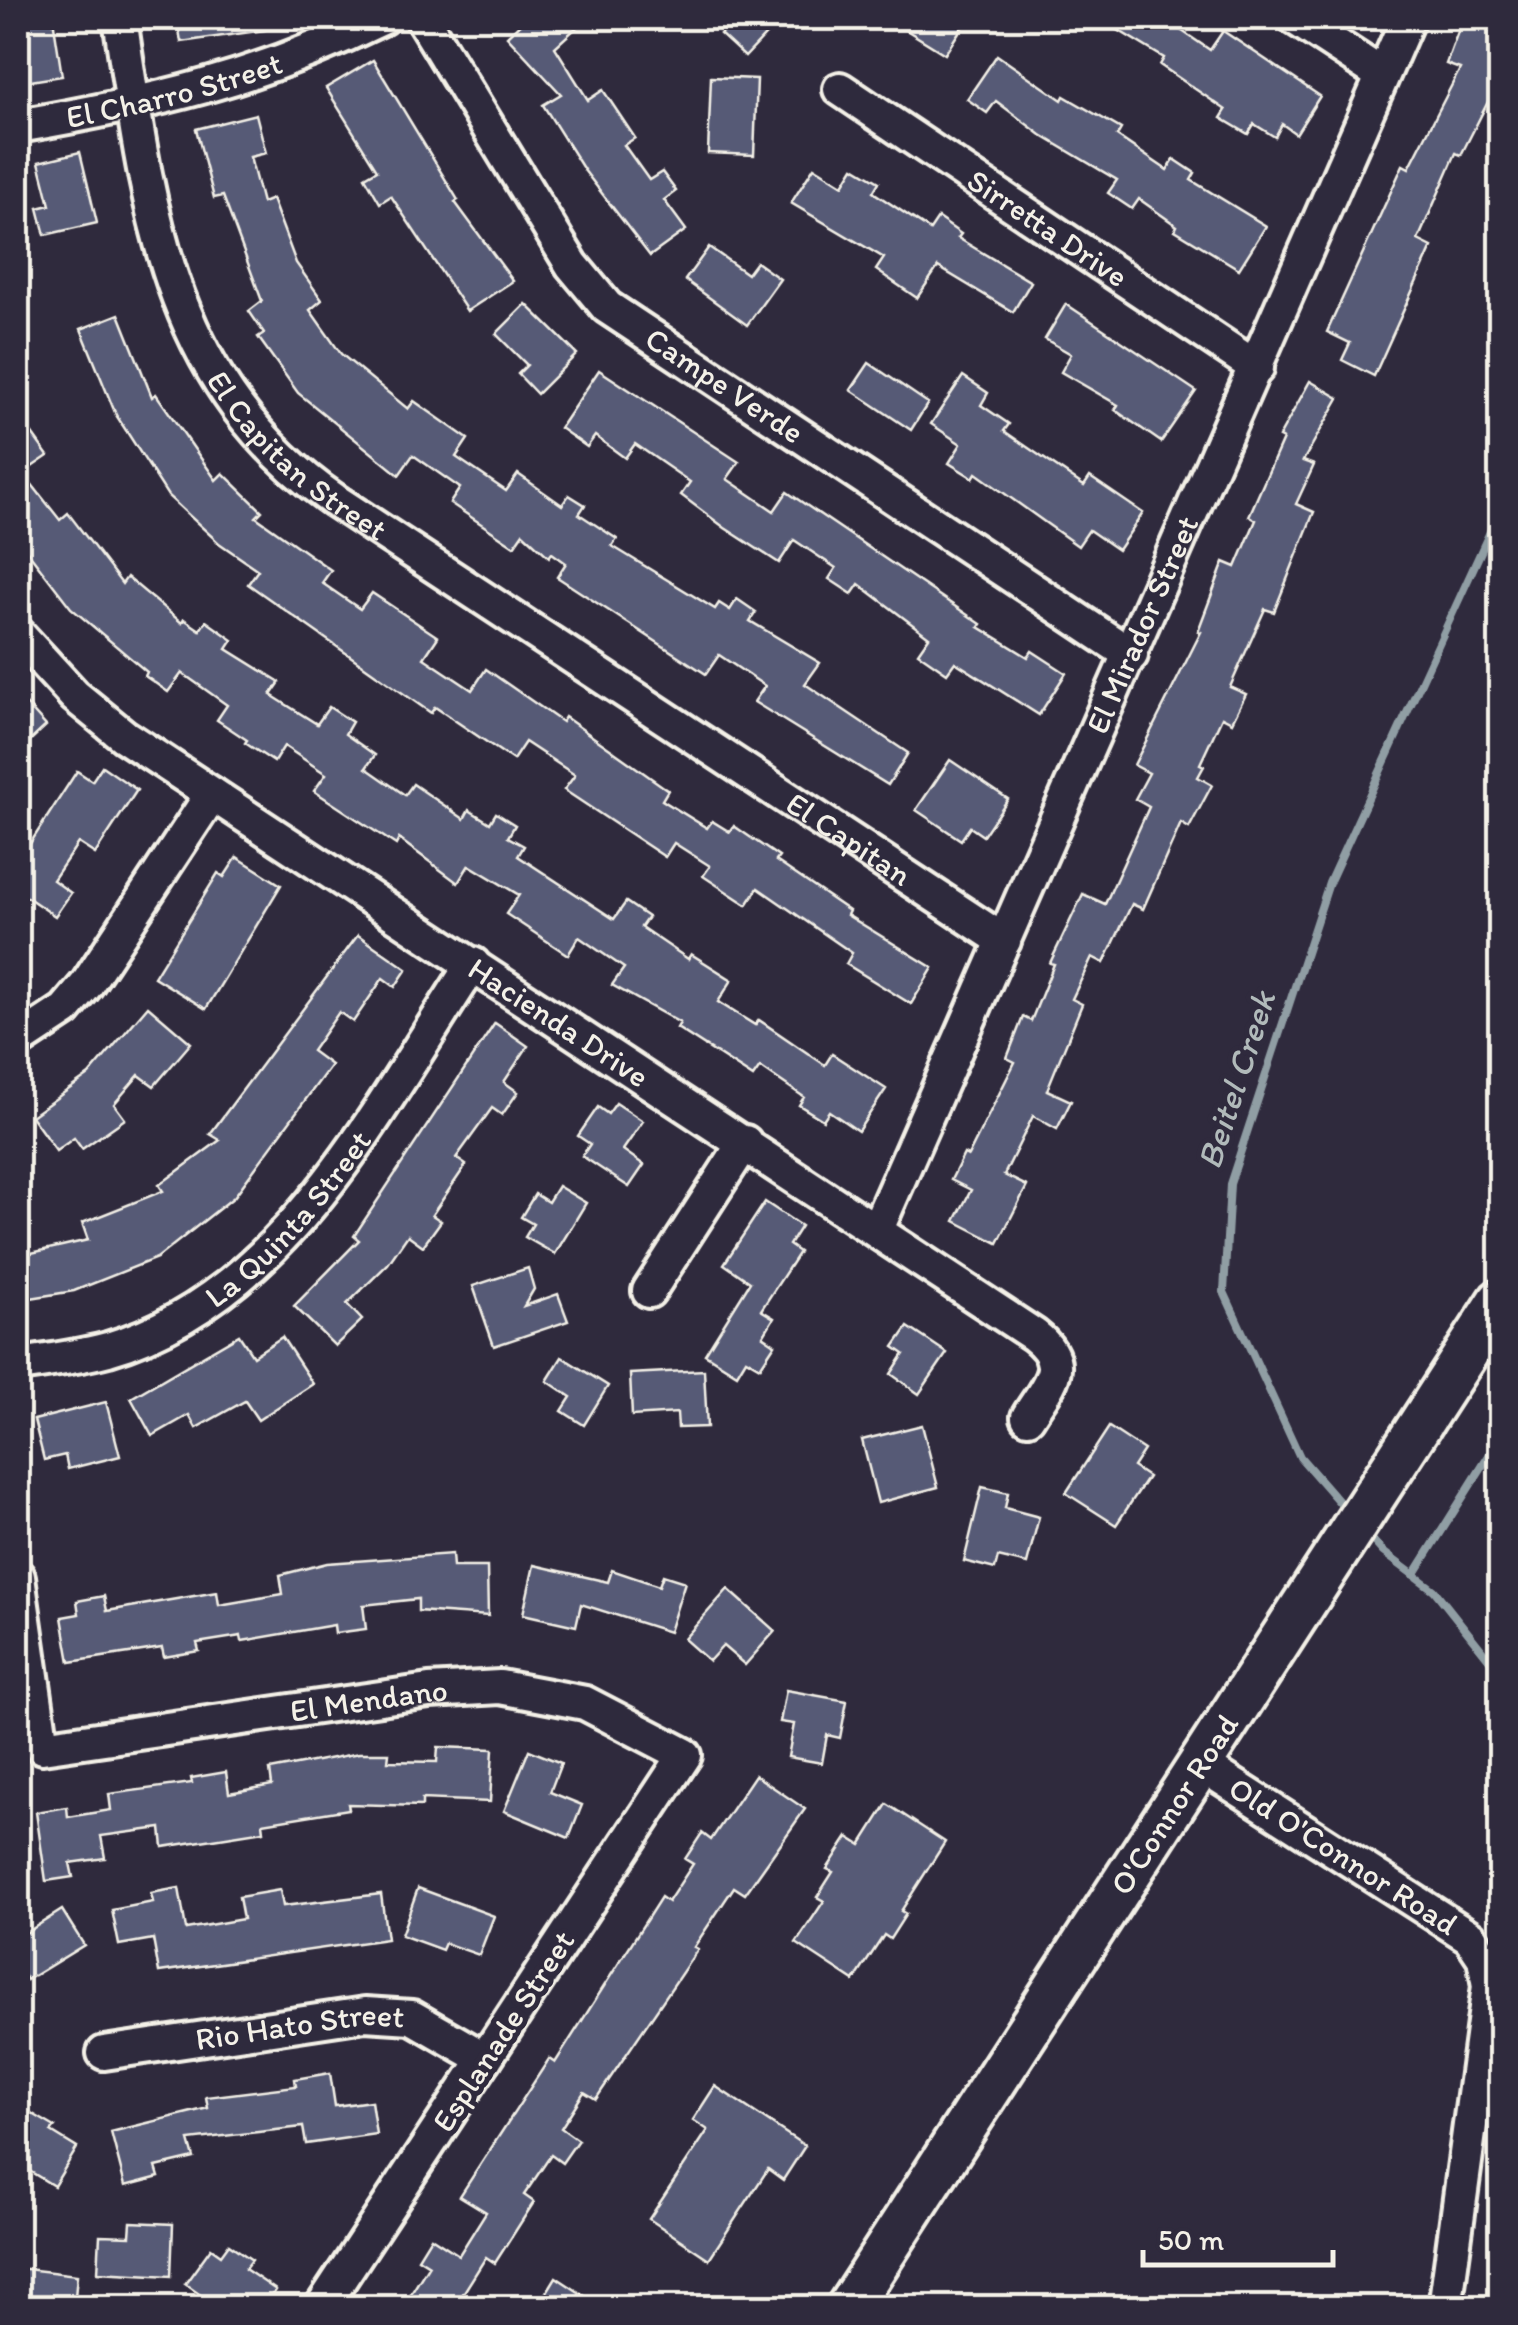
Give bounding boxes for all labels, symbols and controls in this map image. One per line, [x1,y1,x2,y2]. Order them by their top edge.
street label: El Charro Street [63,44,287,136]
street label: Sirretta Drive [960,161,1135,295]
street label: Campe Verde [638,319,811,451]
street label: El Capitan Street [199,364,394,549]
street label: El Mirador Street [1078,510,1206,739]
street label: El Capitan [779,784,919,894]
street label: Hacienda Drive [461,949,656,1095]
water label: Beitel Creek [1188,984,1285,1174]
street label: La Quinta Street [198,1123,379,1316]
street label: El Mendano [288,1671,449,1730]
street label: O'Connor Road [1102,1707,1247,1902]
street label: Old O'Connor Road [1222,1768,1465,1943]
street label: Esplanade Street [424,1923,582,2139]
street label: Rio Hato Street [193,1995,406,2058]
scale bar [1143,2205,1333,2267]
text: 50 m [1158,2221,1224,2258]

